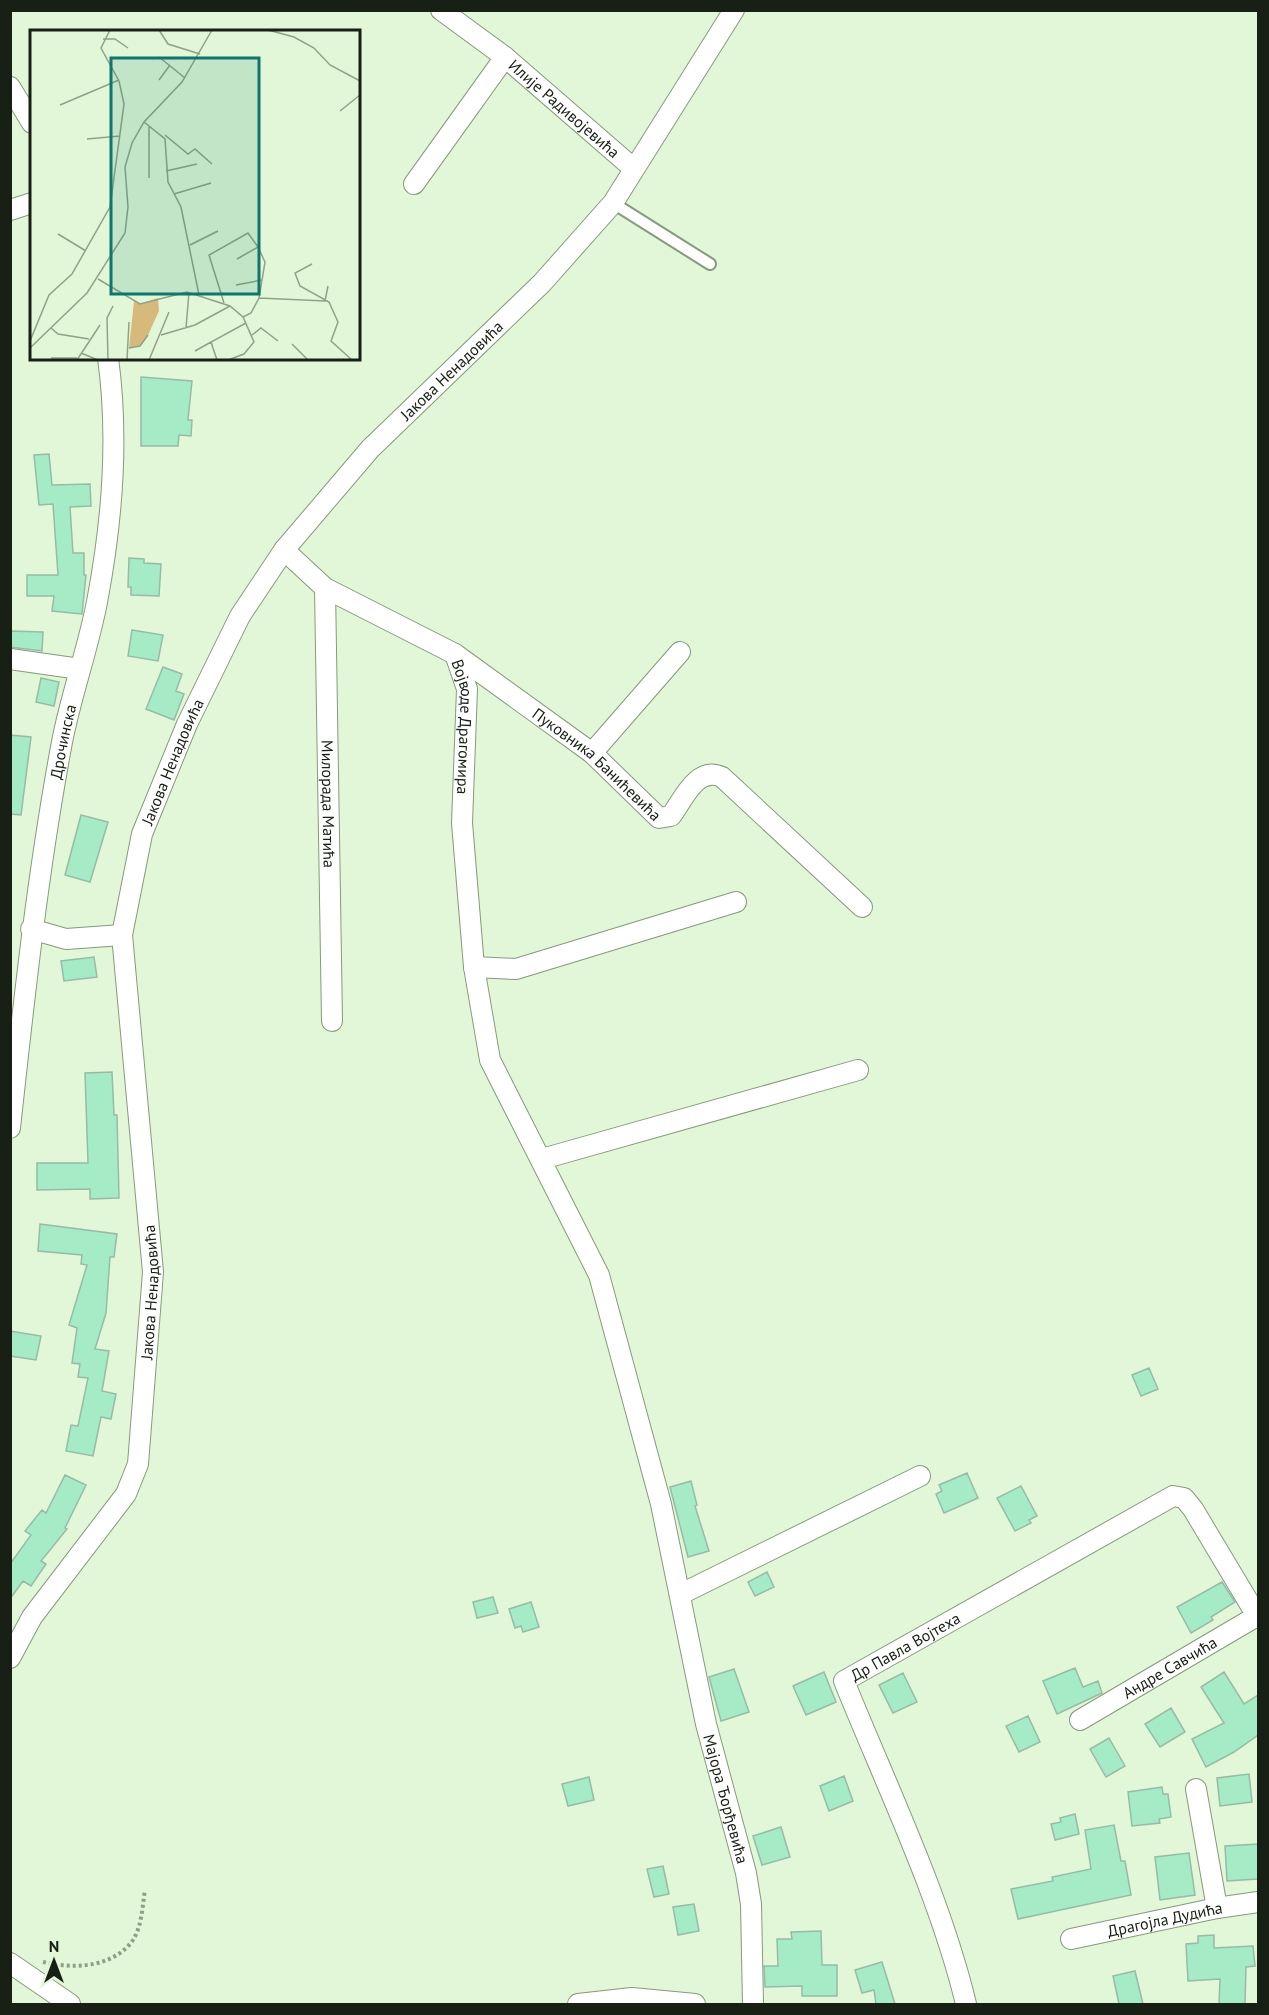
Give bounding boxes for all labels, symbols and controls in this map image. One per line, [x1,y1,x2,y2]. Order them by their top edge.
inset map [30,30,360,360]
street label: Илије Радивојевића [505,55,624,162]
street label: Јакова Ненадовића [395,316,507,425]
street label: Војводе Драгомира [447,656,477,795]
street label: Јакова Ненадовића [136,695,208,829]
street label: Дрочинска [45,702,80,781]
street label: Пуковника Банићевића [529,703,666,825]
street label: Милорада Матића [317,740,340,868]
street label: Јакова Ненадовића [136,1224,163,1361]
street label: Др Павла Војтеха [847,1608,964,1685]
street label: Андре Савчића [1119,1632,1220,1703]
street label: Мајора Ђорђевића [699,1732,753,1866]
street label: Драгојла Дудића [1105,1897,1224,1941]
north arrow [24,1931,84,1991]
text: N [49,1936,59,1956]

